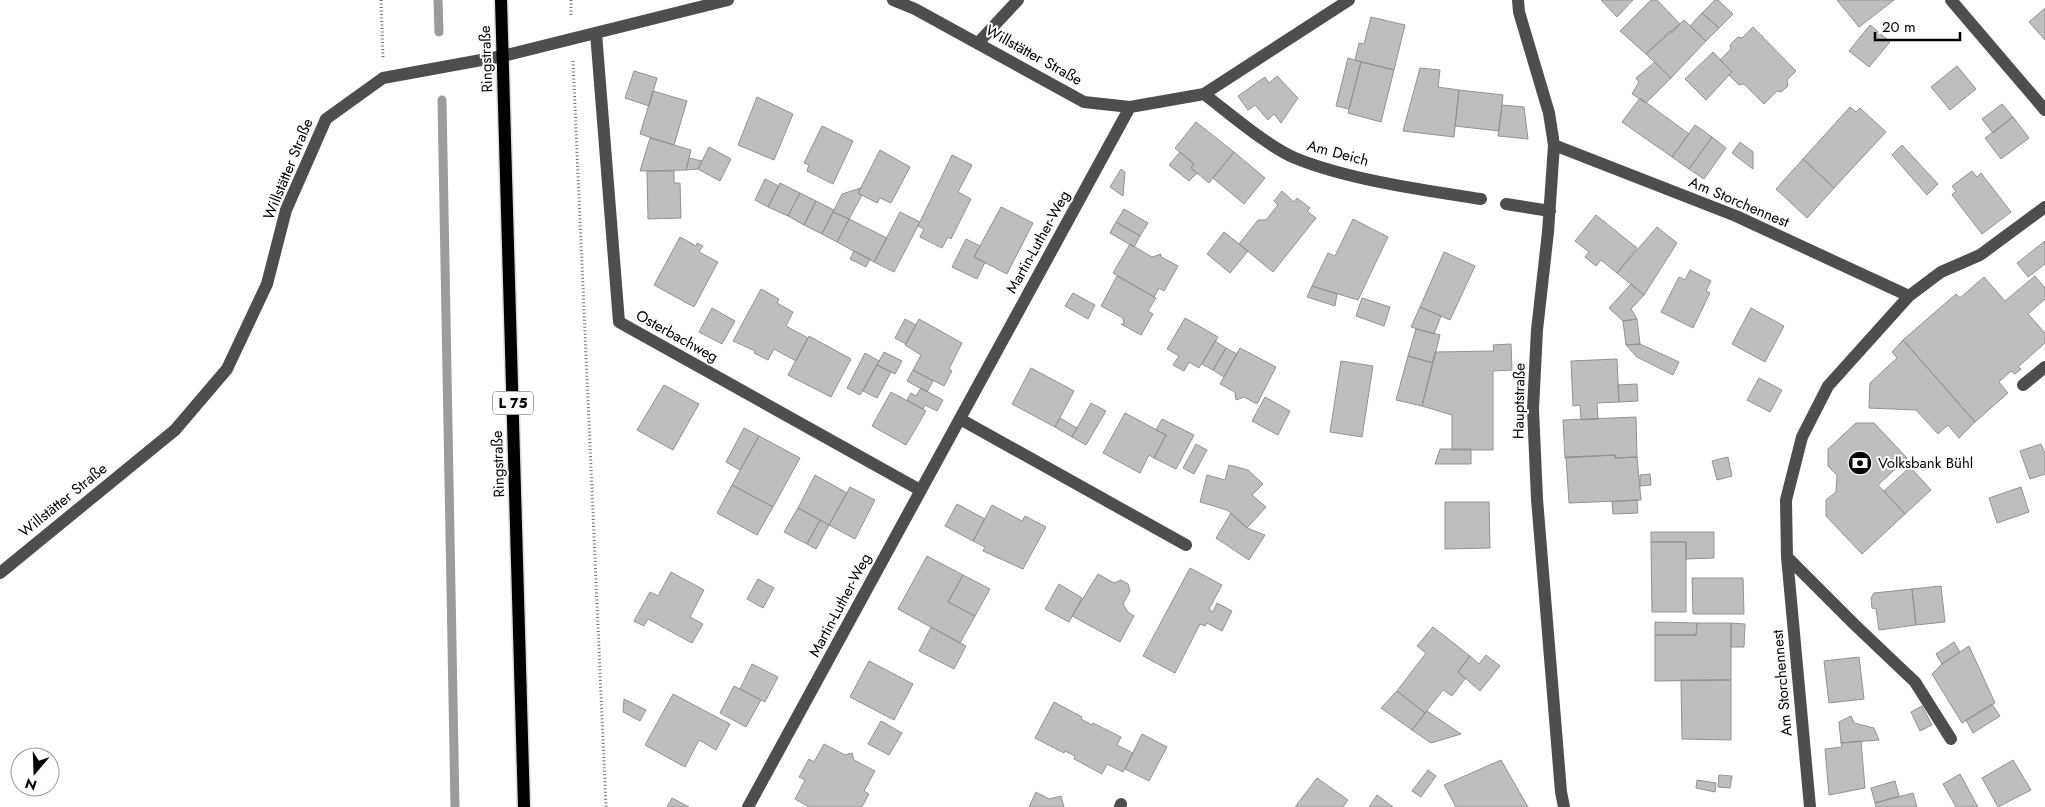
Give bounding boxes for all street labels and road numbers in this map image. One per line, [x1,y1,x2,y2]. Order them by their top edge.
street label: Willstätter Straße [982,19,1087,91]
street label: Ringstraße [474,25,498,93]
street label: Willstätter Straße [258,115,318,223]
street label: Am Deich [1305,134,1371,172]
street label: Am Storchennest [1685,171,1793,233]
street label: Martin-Luther-Weg [1001,186,1075,298]
street label: Osterbachweg [632,304,722,368]
street label: Hauptstraße [1507,362,1531,439]
road number: L 75 [493,392,533,414]
street label: Ringstraße [486,430,510,498]
street label: Willstätter Straße [14,457,112,542]
street label: Martin-Luther-Weg [803,549,877,661]
street label: Am Storchennest [1766,628,1798,737]

